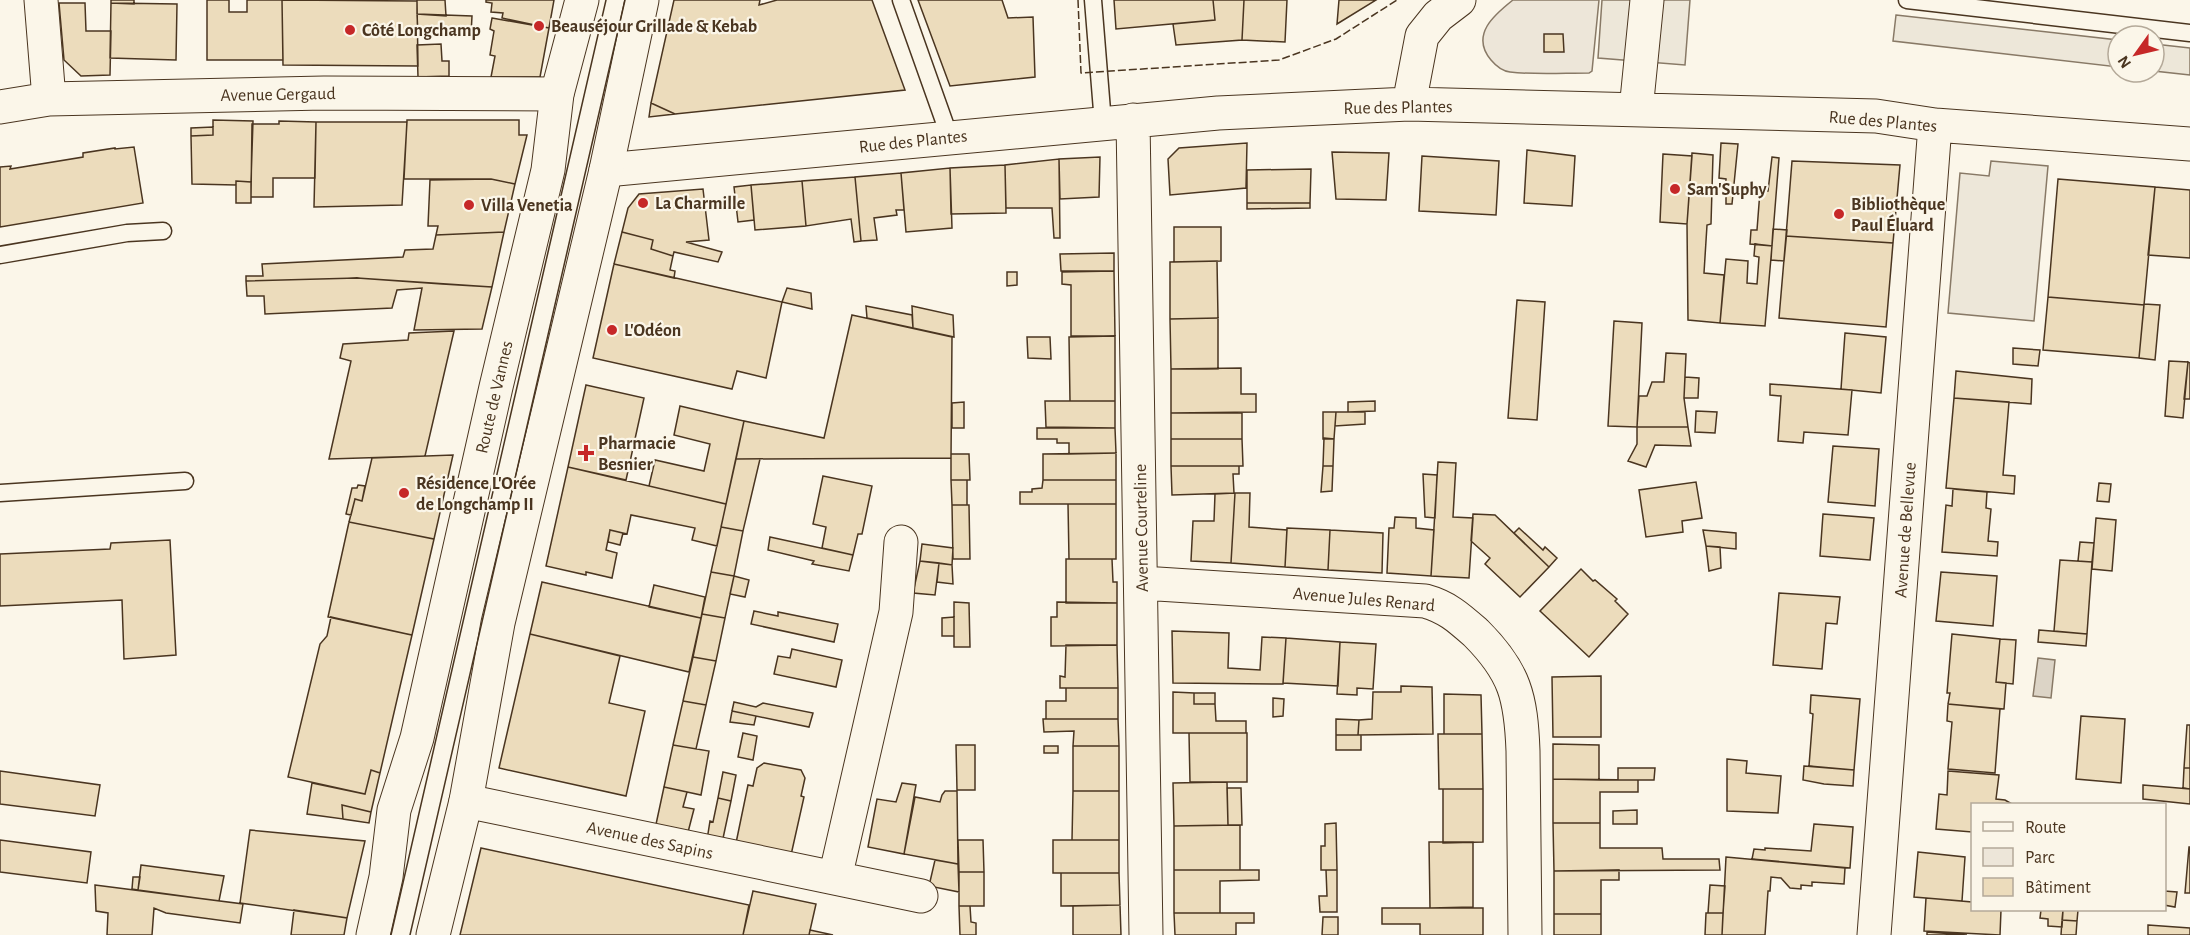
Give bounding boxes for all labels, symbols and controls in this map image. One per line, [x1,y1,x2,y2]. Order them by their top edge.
place label: Beauséjour Grillade & Kebab [551,18,757,36]
marker: Beauséjour Grillade & Kebab [532,19,546,33]
place label: Côté Longchamp [362,22,481,40]
marker: Côté Longchamp [343,23,357,37]
north arrow [2106,24,2166,84]
text: N [2115,53,2134,71]
street label: Avenue Gergaud [220,85,336,105]
street label: Rue des Plantes [1343,98,1453,118]
street label: Rue des Plantes [1828,108,1938,136]
street label: Rue des Plantes [858,127,968,157]
place label: Sam'Suphy [1687,181,1768,199]
marker: Sam'Suphy [1668,182,1682,196]
place label: La Charmille [655,195,745,213]
marker: La Charmille [636,196,650,210]
place label: Bibliothèque Paul Éluard [1851,196,1945,235]
place label: Villa Venetia [481,197,573,215]
marker: Villa Venetia [462,198,476,212]
marker: Bibliothèque Paul Éluard [1832,207,1846,221]
place label: L'Odéon [624,322,681,340]
marker: L'Odéon [605,323,619,337]
street label: Route de Vannes [473,339,517,455]
place label: Pharmacie Besnier [598,435,676,474]
marker: Pharmacie Besnier [579,446,593,460]
street label: Avenue de Bellevue [1892,462,1920,599]
street label: Avenue Courteline [1132,464,1152,592]
place label: Résidence L'Orée de Longchamp II [416,475,536,514]
marker: Résidence L'Orée de Longchamp II [397,486,411,500]
street label: Avenue Jules Renard [1292,585,1436,615]
legend [1971,803,2166,911]
street label: Avenue des Sapins [585,819,715,863]
text: Route [2025,819,2066,837]
text: Parc [2025,849,2055,867]
text: Bâtiment [2025,879,2091,897]

